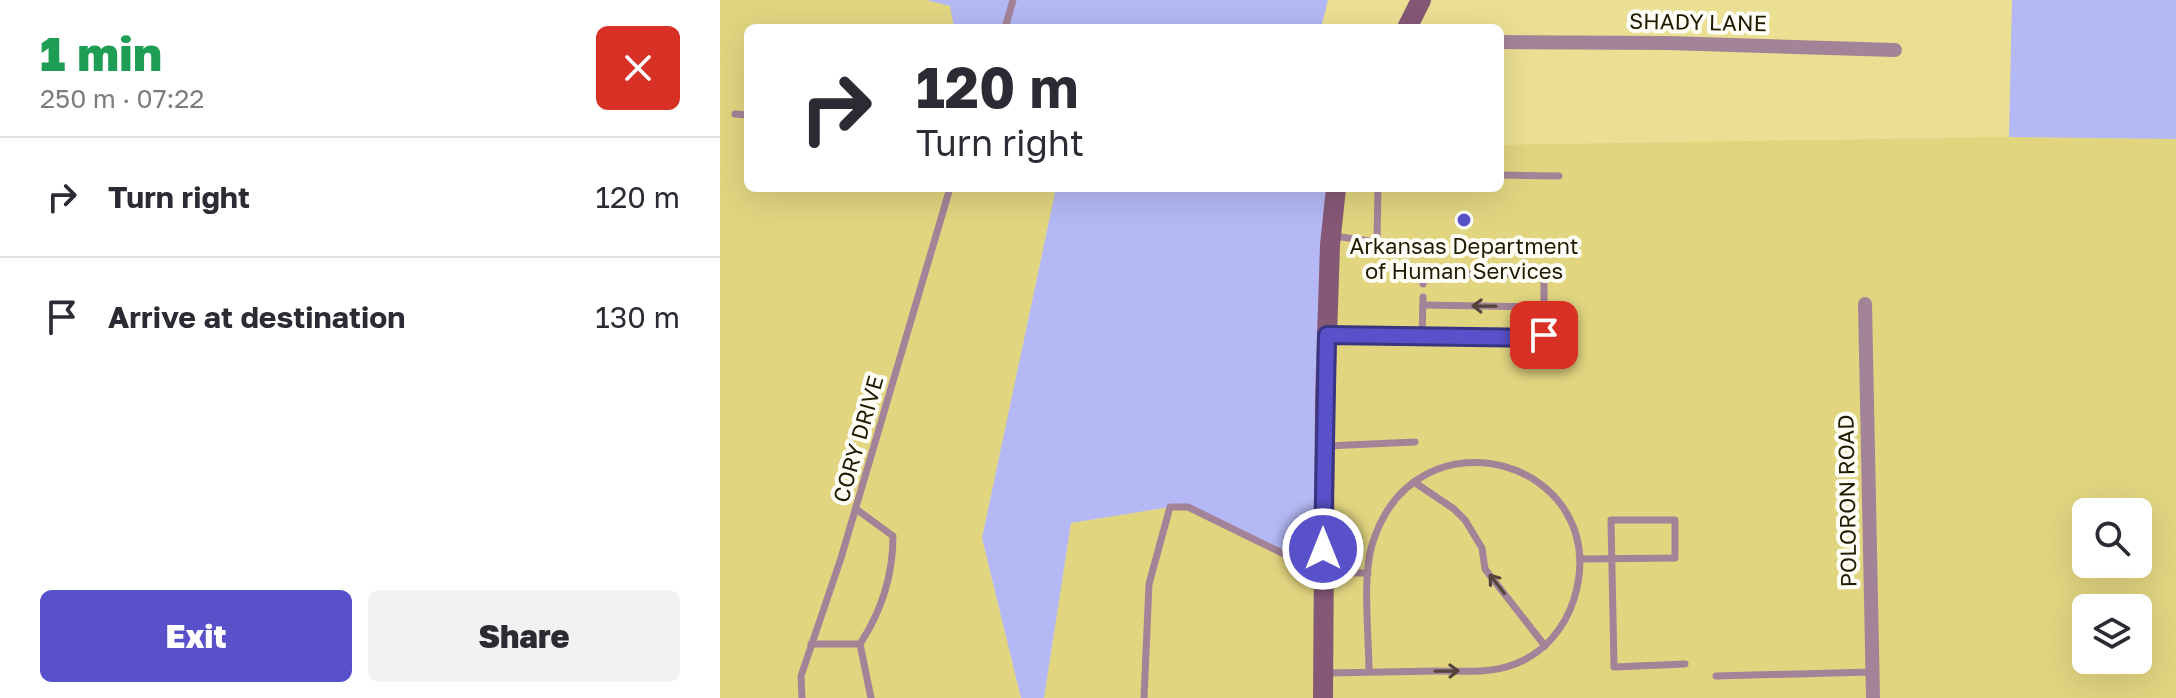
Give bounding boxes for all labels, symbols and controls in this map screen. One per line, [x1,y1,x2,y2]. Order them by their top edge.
street label: SHADY LANE [1629,7,1767,36]
text: 1 min [40,24,162,82]
button: close [596,26,680,110]
text: 120 m [916,53,1078,120]
icon: right [784,56,888,160]
text: 250 m · 07:22 [40,83,204,114]
text: Turn right [916,121,1084,164]
icon: right [40,175,84,219]
text: Turn right [108,179,250,215]
text: 120 m [595,179,680,215]
marker: Arkansas Department of Human Services [1455,211,1473,229]
place label: Arkansas Department of Human Services [1349,232,1579,284]
icon: arrive [40,295,84,339]
one-way arrow [1471,298,1498,314]
text: Arrive at destination [108,299,405,335]
text: 130 m [595,299,680,335]
pin [1510,301,1578,369]
icon: arrive [1522,313,1566,357]
street label: CORY DRIVE [827,372,888,505]
street label: POLORON ROAD [1831,414,1862,588]
map controls [2072,498,2152,674]
button: search [2072,498,2152,578]
position arrow [1281,507,1365,591]
one-way arrow [1488,574,1505,595]
button: Exit [40,590,352,682]
button: Share [368,590,680,682]
button: layers [2072,594,2152,674]
one-way arrow [1433,663,1460,679]

